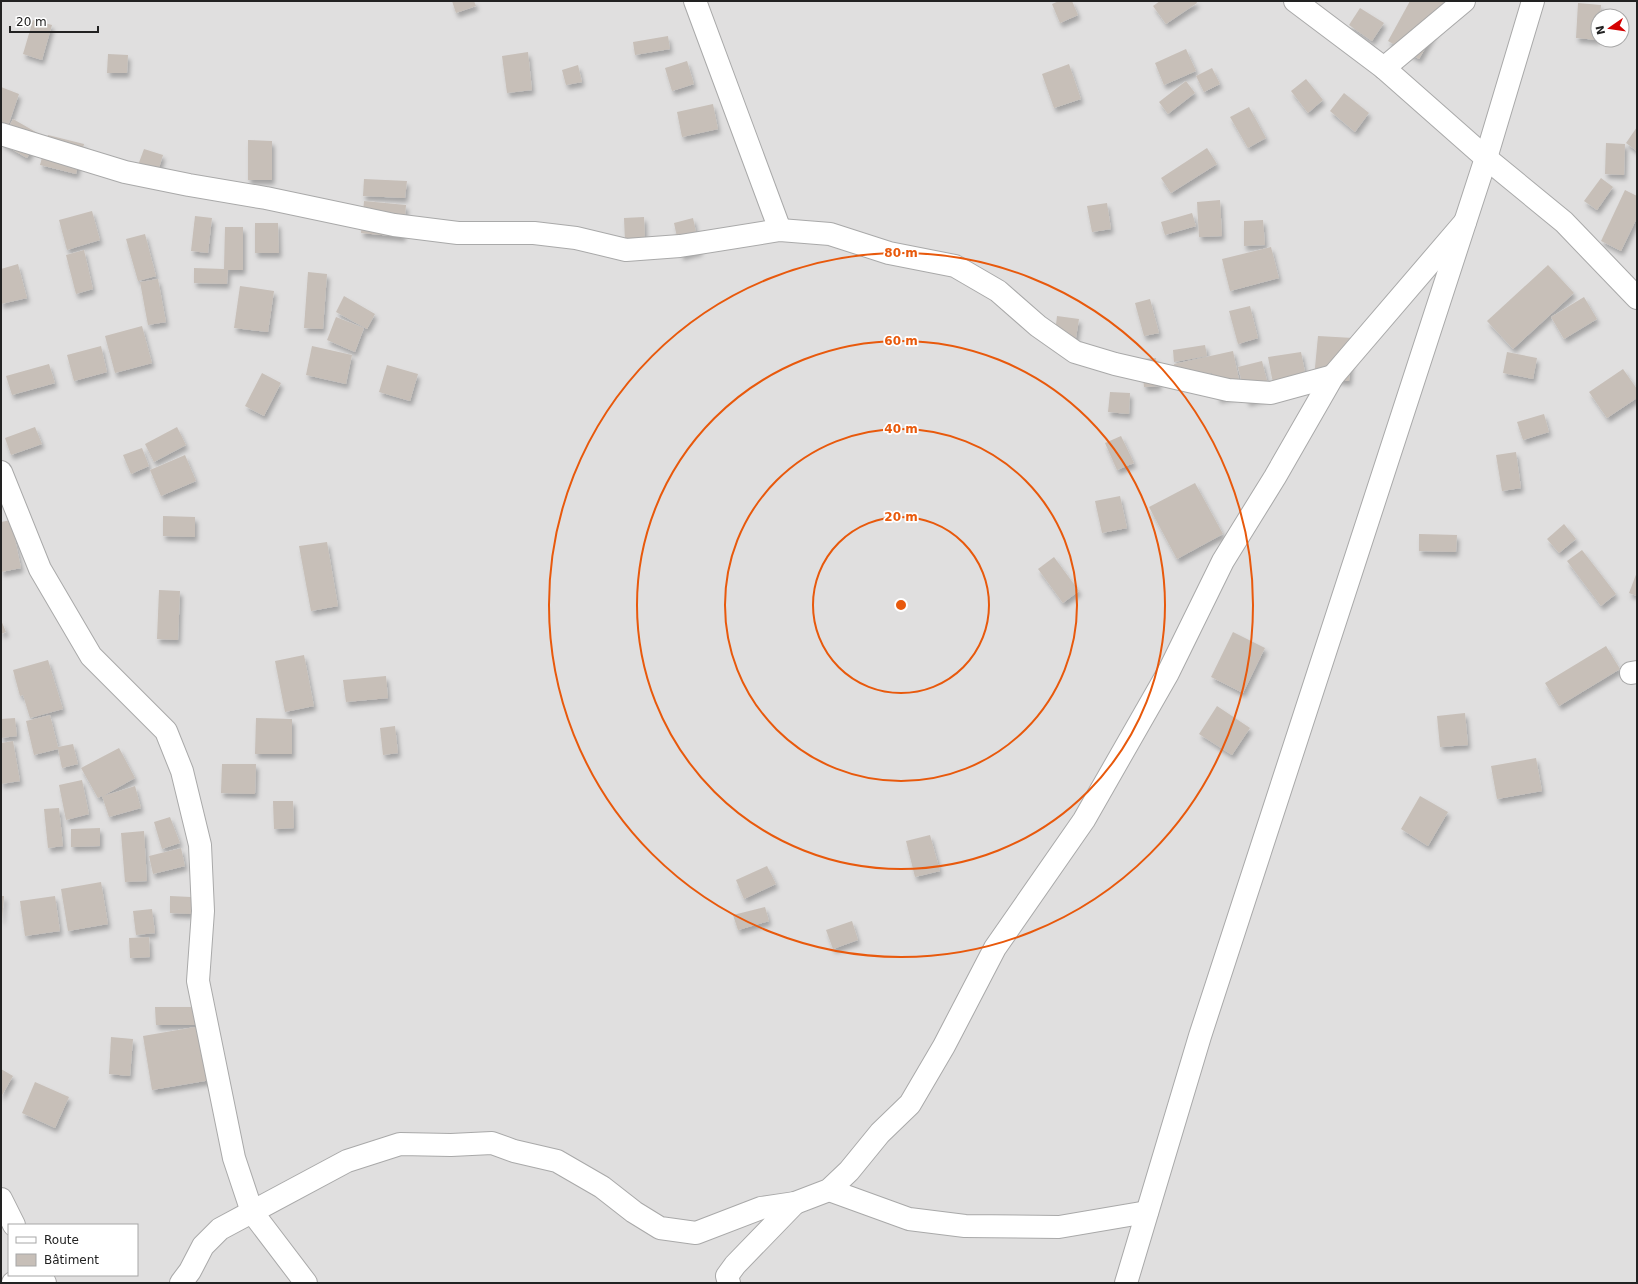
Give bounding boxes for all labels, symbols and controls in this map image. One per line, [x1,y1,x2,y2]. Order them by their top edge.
scale bar [10,8,98,34]
north arrow [1590,8,1630,48]
text: 20 m [16,15,47,29]
text: N [1593,24,1608,36]
text: 80 m [884,246,918,260]
text: 60 m [884,334,918,348]
text: 40 m [884,422,918,436]
text: 20 m [884,510,918,524]
centre of rings [894,598,908,612]
legend [8,1224,138,1276]
text: Route [44,1233,79,1247]
text: Bâtiment [44,1253,99,1267]

